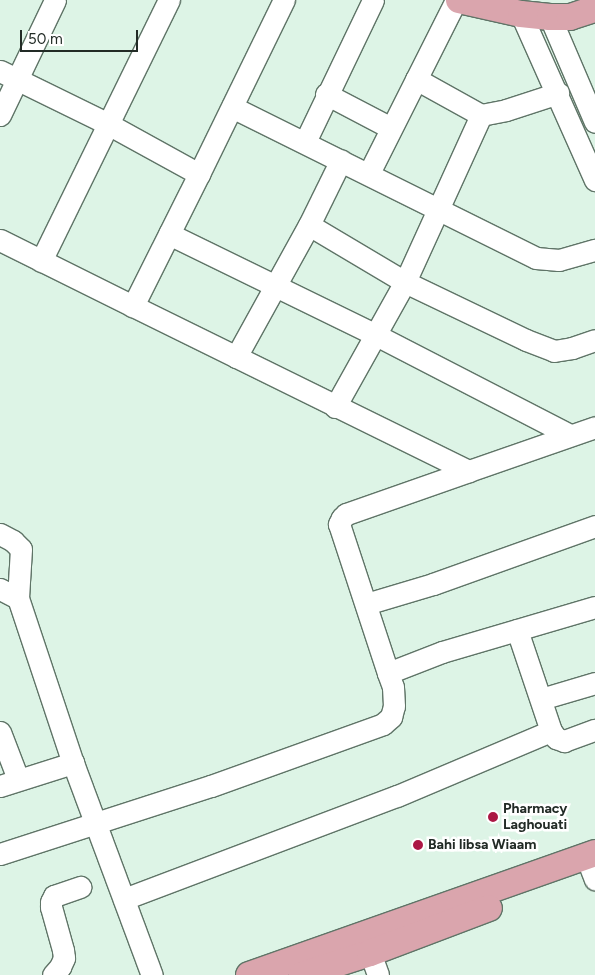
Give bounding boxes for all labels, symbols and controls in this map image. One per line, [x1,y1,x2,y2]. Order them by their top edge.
scale bar [22,20,140,52]
text: 50 m [28,30,63,48]
place label: Pharmacy Laghouati [503,801,567,834]
marker: Pharmacy Laghouati [487,811,499,823]
place label: Bahi libsa Wiaam [428,837,536,853]
marker: Bahi libsa Wiaam [412,839,424,851]

